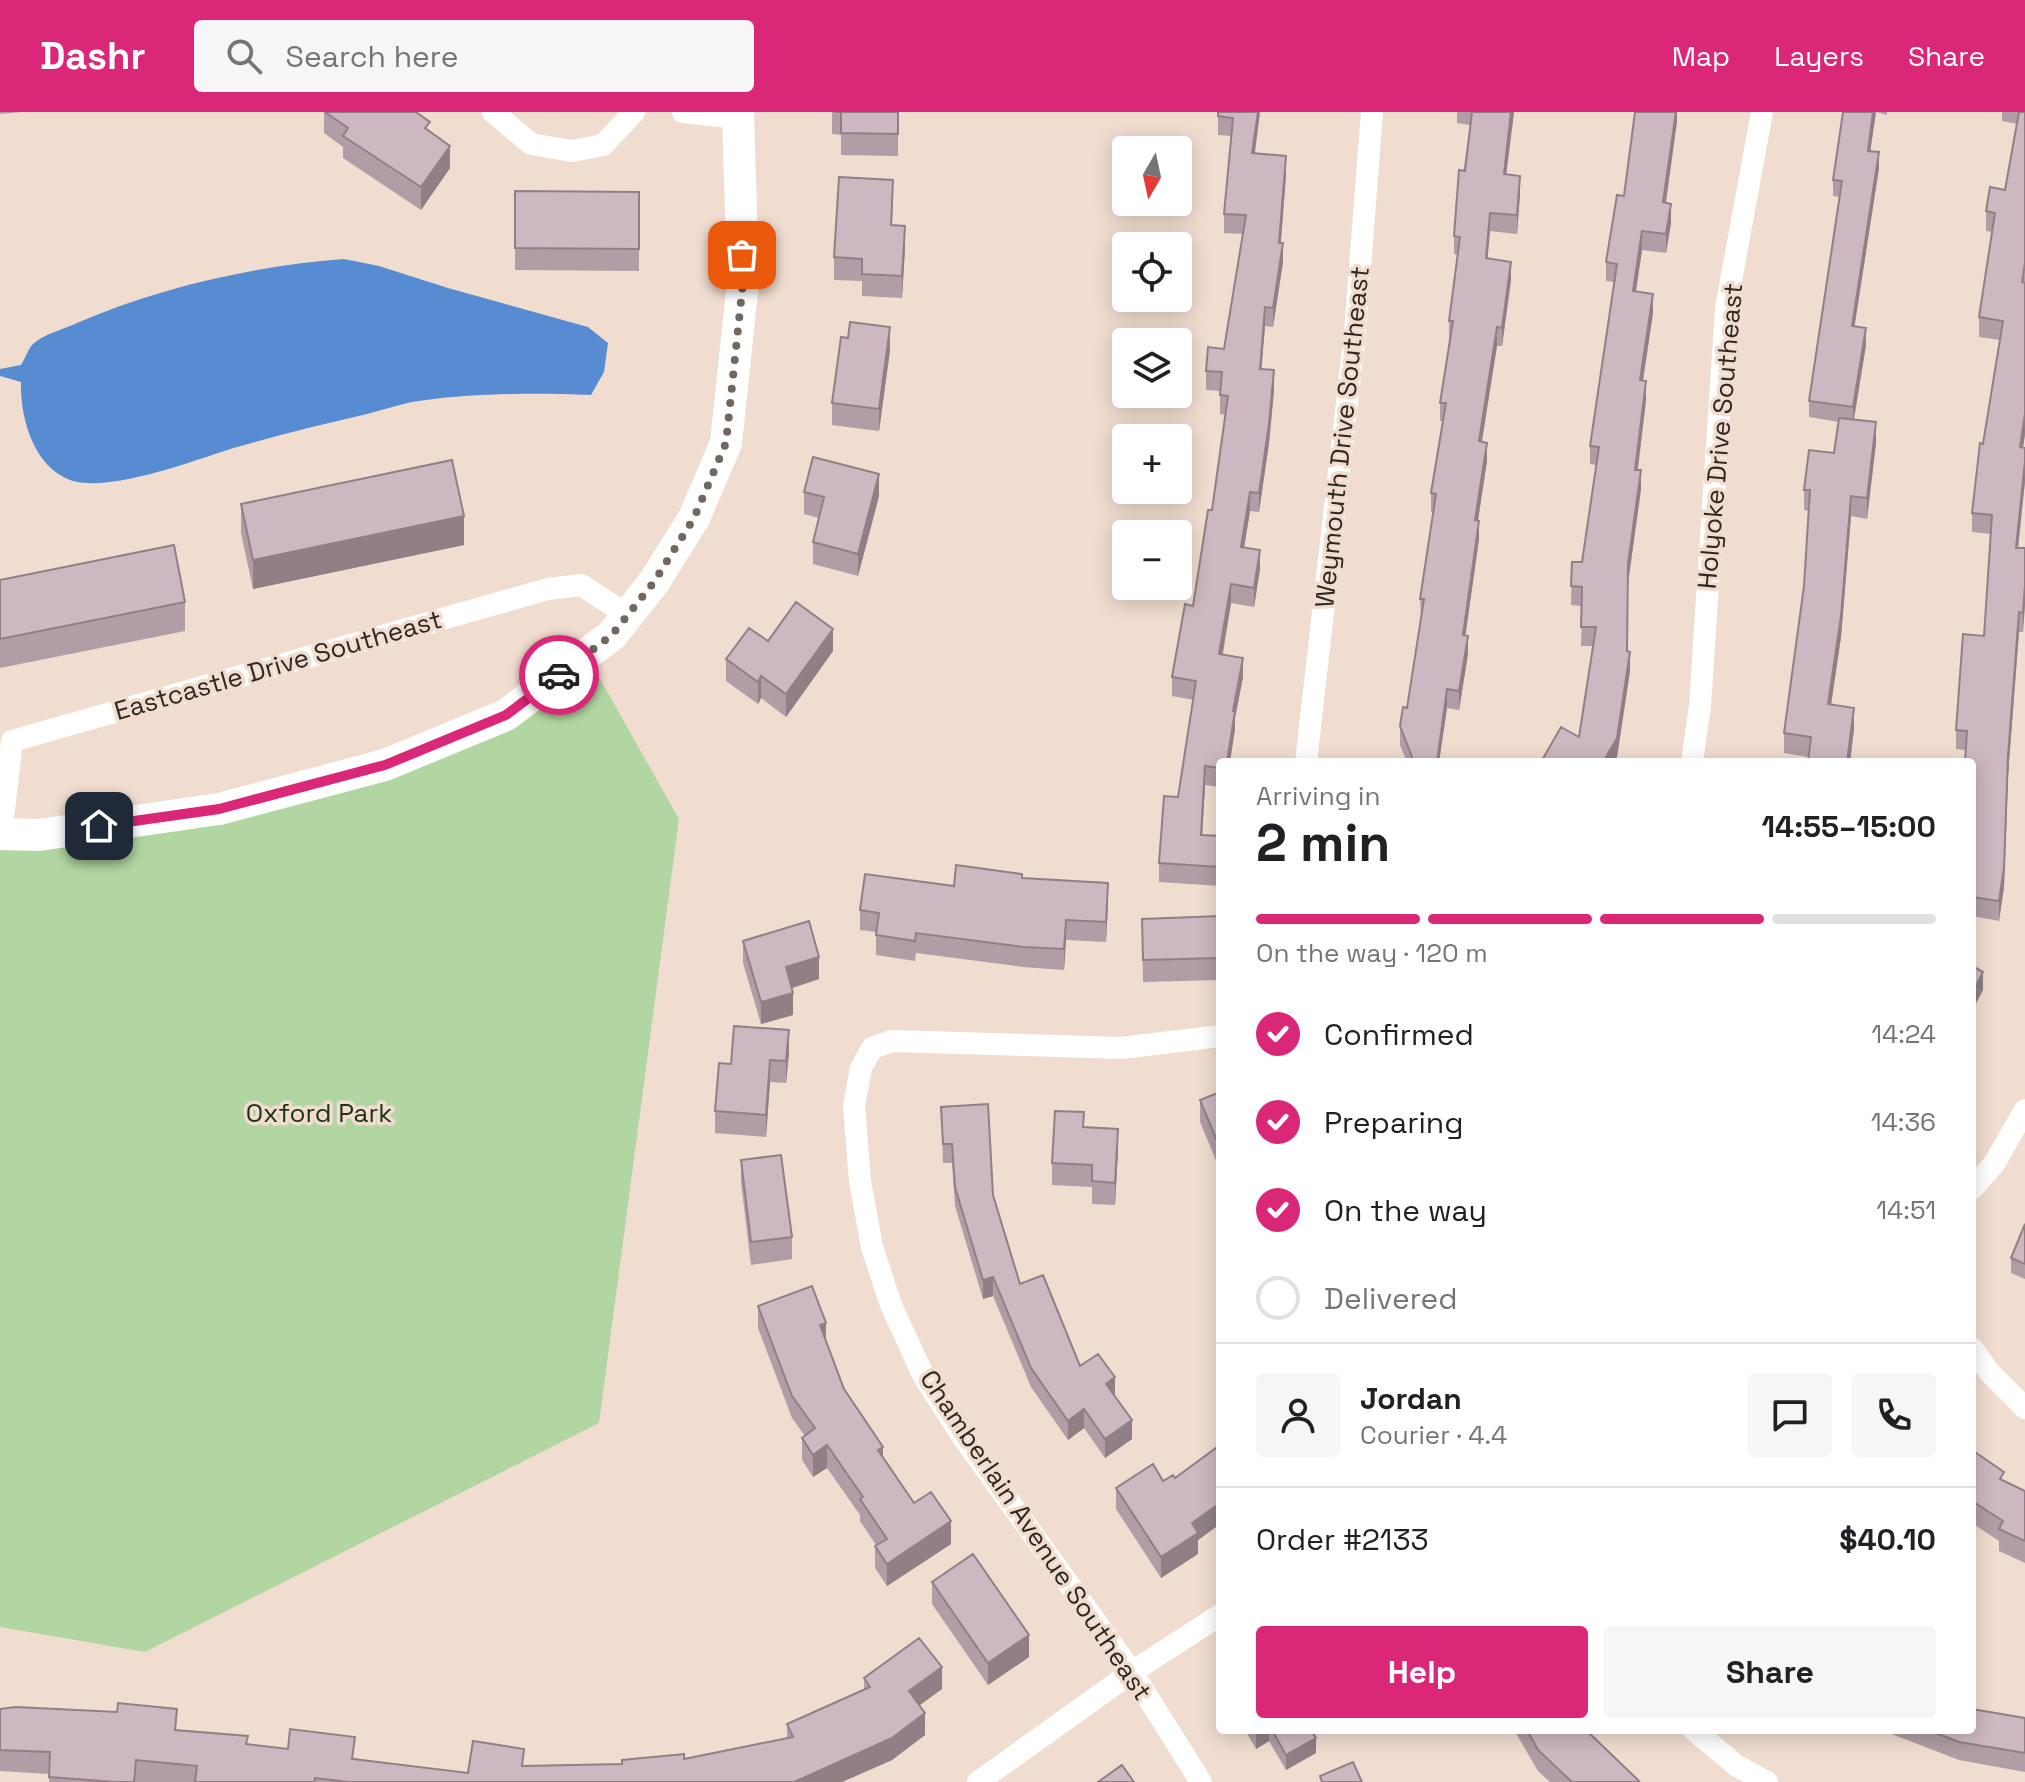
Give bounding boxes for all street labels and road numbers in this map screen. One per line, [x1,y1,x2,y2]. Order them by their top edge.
street label: Weymouth Drive Southeast [1307,265,1377,609]
street label: Holyoke Drive Southeast [1690,281,1750,591]
street label: Eastcastle Drive Southeast [110,602,446,728]
street label: Chamberlain Avenue Southeast [912,1363,1160,1707]

